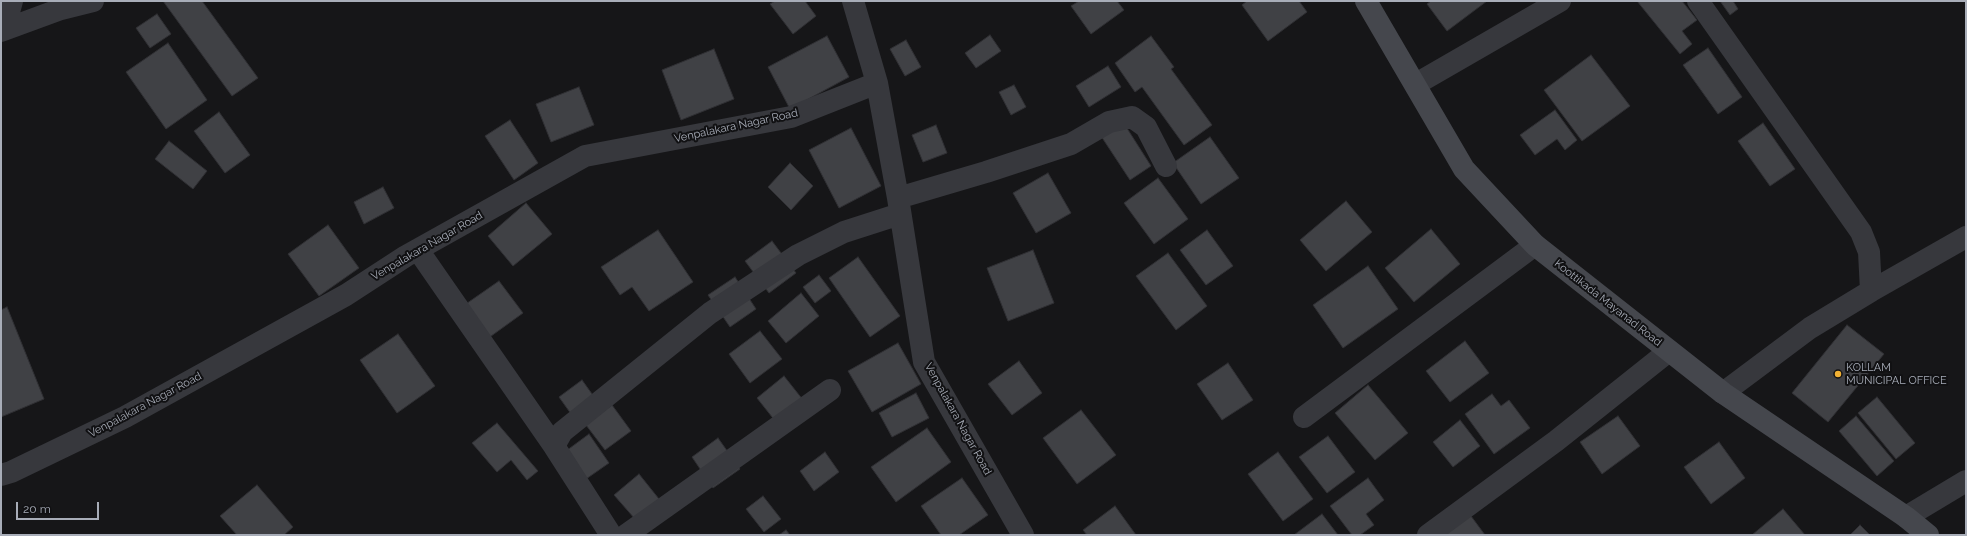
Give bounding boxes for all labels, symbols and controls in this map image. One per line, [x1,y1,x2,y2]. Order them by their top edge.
street label: Venpalakara Nagar Road [673,106,799,146]
street label: Venpalakara Nagar Road [369,209,485,283]
street label: Koottikada Mayanad Road [1552,257,1664,349]
street label: Venpalakara Nagar Road [922,361,994,477]
place label: KOLLAM MUNICIPAL OFFICE [1846,361,1947,387]
marker: KOLLAM MUNICIPAL OFFICE [1833,369,1843,379]
street label: Venpalakara Nagar Road [86,370,204,440]
scale bar [18,494,101,520]
text: 20 m [23,502,51,516]

